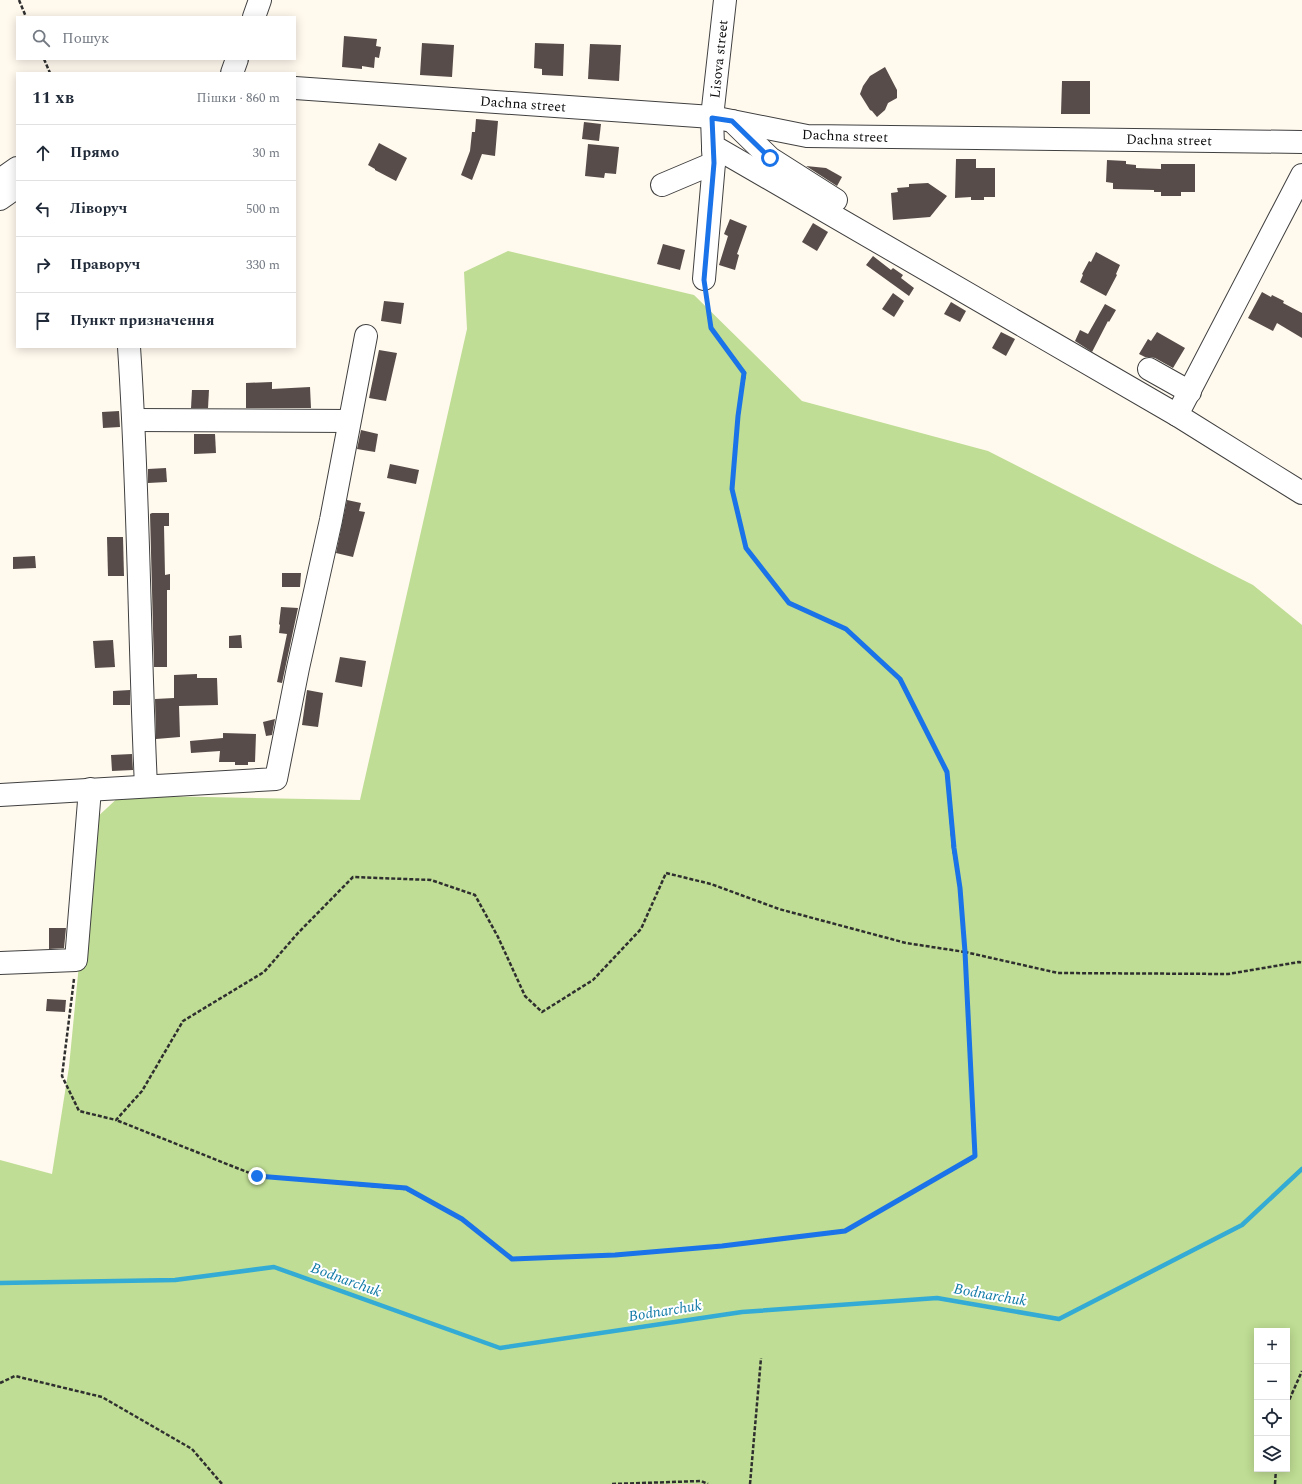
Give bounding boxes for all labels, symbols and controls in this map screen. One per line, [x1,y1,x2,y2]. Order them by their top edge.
search box [16,16,296,60]
street label: Lisova street [704,19,734,99]
icon: search [30,27,52,49]
text: Пошук [62,27,109,50]
text: 11 хв [32,85,74,111]
text: Пішки · 860 m [197,88,280,108]
street label: Dachna street [479,91,567,117]
street label: Dachna street [802,124,888,148]
street label: Dachna street [1126,129,1212,151]
text: Прямо [70,141,119,164]
icon: ahead [32,142,54,164]
text: 30 m [253,143,280,163]
route start [761,149,779,167]
text: Ліворуч [70,197,127,220]
icon: left [32,198,54,220]
text: 500 m [246,199,280,219]
text: Праворуч [70,253,140,276]
icon: right [32,254,54,276]
text: 330 m [246,255,280,275]
text: Пункт призначення [70,309,215,332]
icon: arrive [32,310,54,332]
route end [248,1167,266,1185]
water label: Bodnarchuk [307,1257,385,1303]
water label: Bodnarchuk [952,1277,1028,1313]
water label: Bodnarchuk [627,1294,703,1328]
map controls [1254,1328,1290,1472]
button: + [1254,1328,1290,1364]
button: − [1254,1364,1290,1400]
button: locate [1254,1400,1290,1436]
button: layers [1254,1436,1290,1472]

